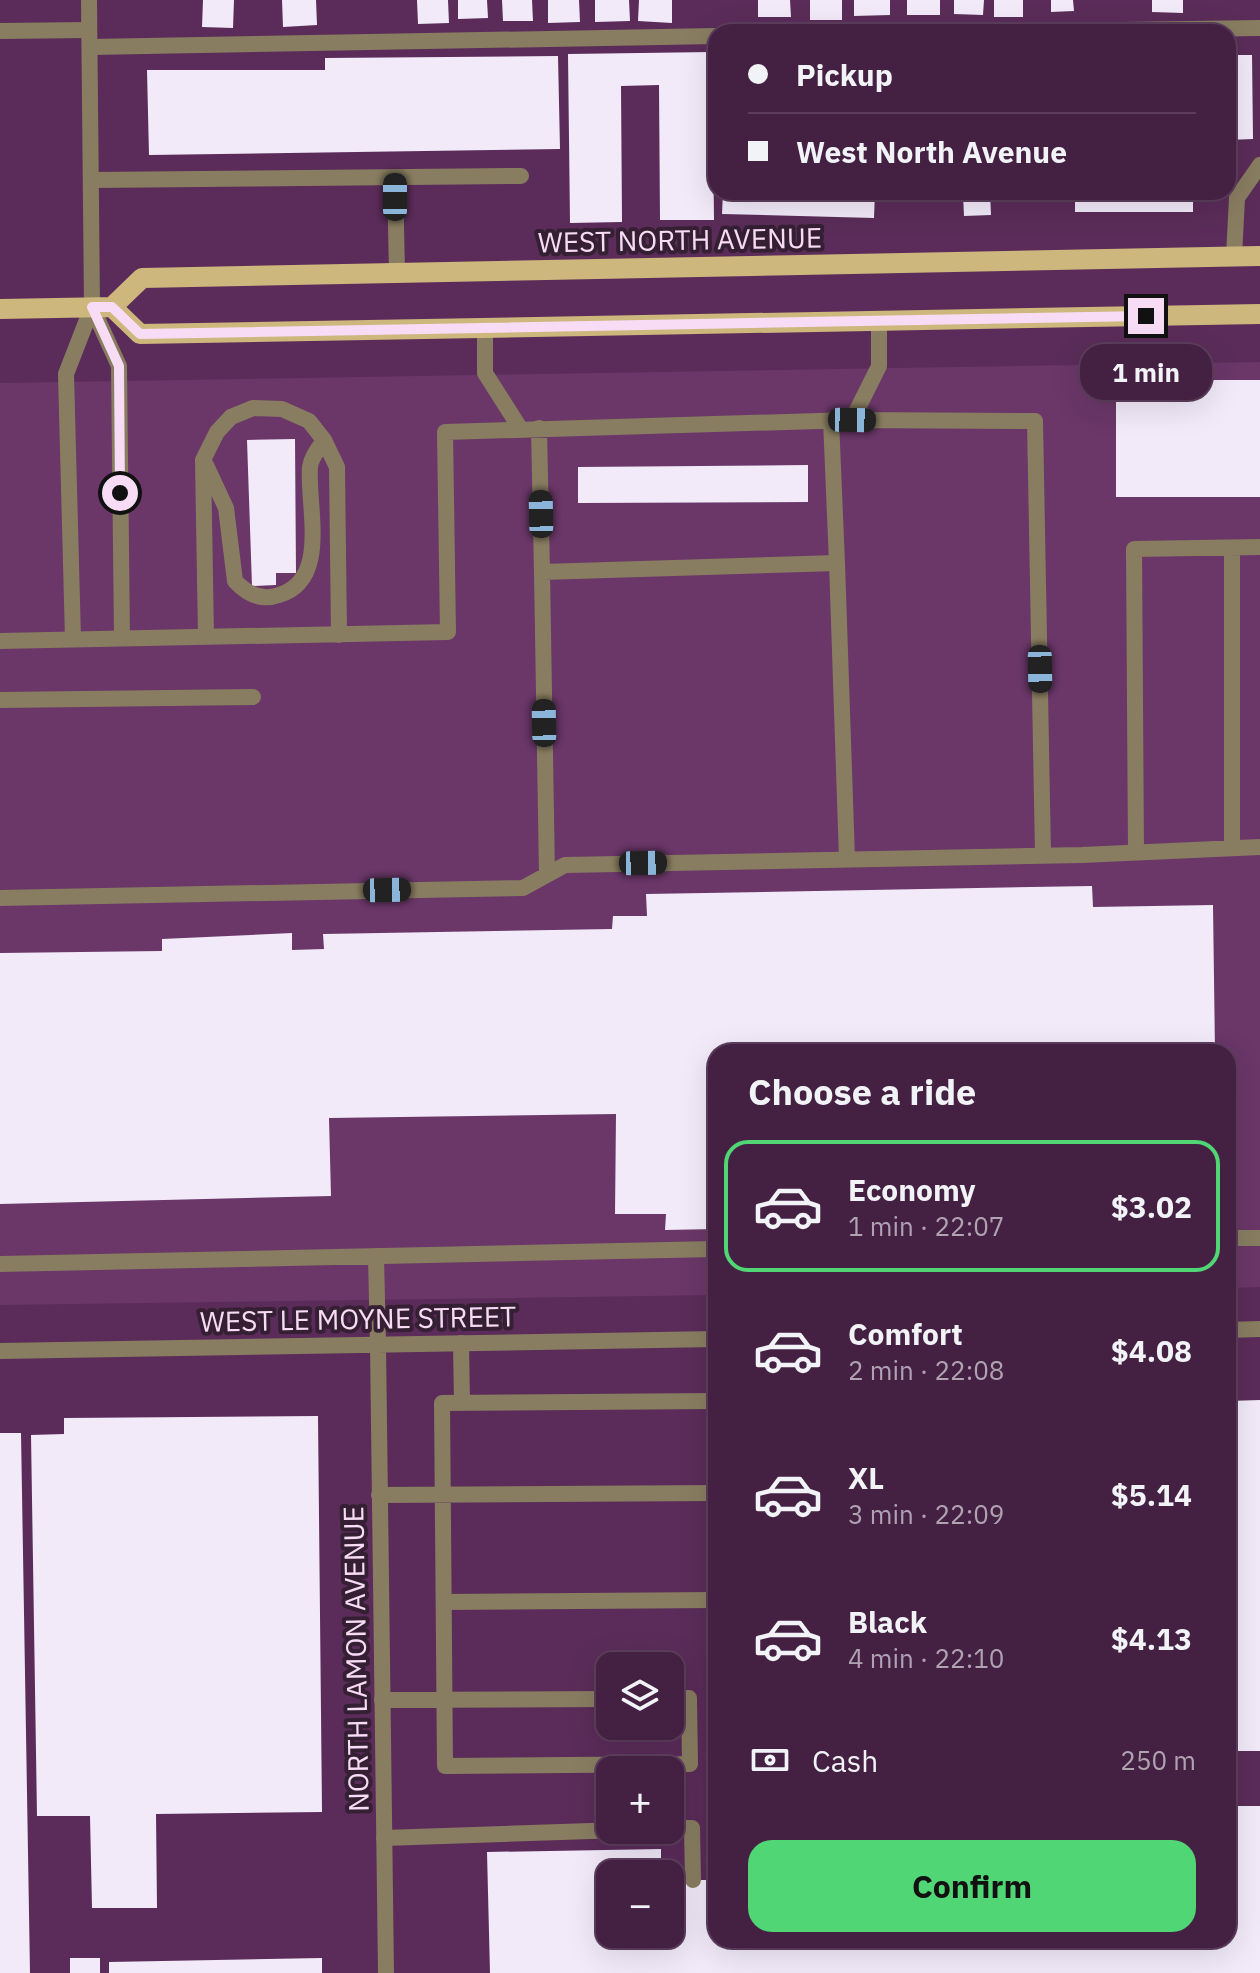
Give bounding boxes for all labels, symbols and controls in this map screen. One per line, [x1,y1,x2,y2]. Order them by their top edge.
text: Pickup [796,55,893,94]
text: West North Avenue [796,132,1067,171]
car [383,173,407,221]
street label: WEST NORTH AVENUE [538,219,822,260]
route end [1128,298,1164,334]
callout: 1 min [1080,344,1212,400]
text: 1 min [1112,355,1180,389]
car [828,408,876,432]
route start [102,475,138,511]
car [529,490,553,538]
car [1028,645,1052,693]
car [532,699,556,747]
car [619,851,667,875]
car [363,878,411,902]
text: Choose a ride [748,1068,976,1115]
icon: car [752,1170,824,1242]
text: Economy [848,1170,976,1209]
text: $3.02 [1111,1187,1192,1226]
text: 1 min · 22:07 [848,1209,1004,1243]
street label: WEST LE MOYNE STREET [200,1297,516,1340]
icon: car [752,1314,824,1386]
text: Comfort [848,1314,963,1353]
text: $4.08 [1111,1331,1192,1370]
text: 2 min · 22:08 [848,1353,1004,1387]
icon: car [752,1458,824,1530]
text: XL [848,1458,884,1497]
text: $5.14 [1111,1475,1192,1514]
text: 3 min · 22:09 [848,1497,1004,1531]
street label: NORTH LAMON AVENUE [334,1506,377,1812]
icon: car [752,1602,824,1674]
text: Black [848,1602,927,1641]
text: $4.13 [1111,1619,1192,1658]
text: 4 min · 22:10 [848,1641,1004,1675]
map controls [596,1652,684,1948]
button: layers [596,1652,684,1740]
icon: cash [748,1738,792,1782]
text: Cash [812,1741,878,1780]
text: 250 m [1120,1743,1196,1777]
button: + [596,1756,684,1844]
button: Confirm [748,1840,1196,1932]
button: − [596,1860,684,1948]

